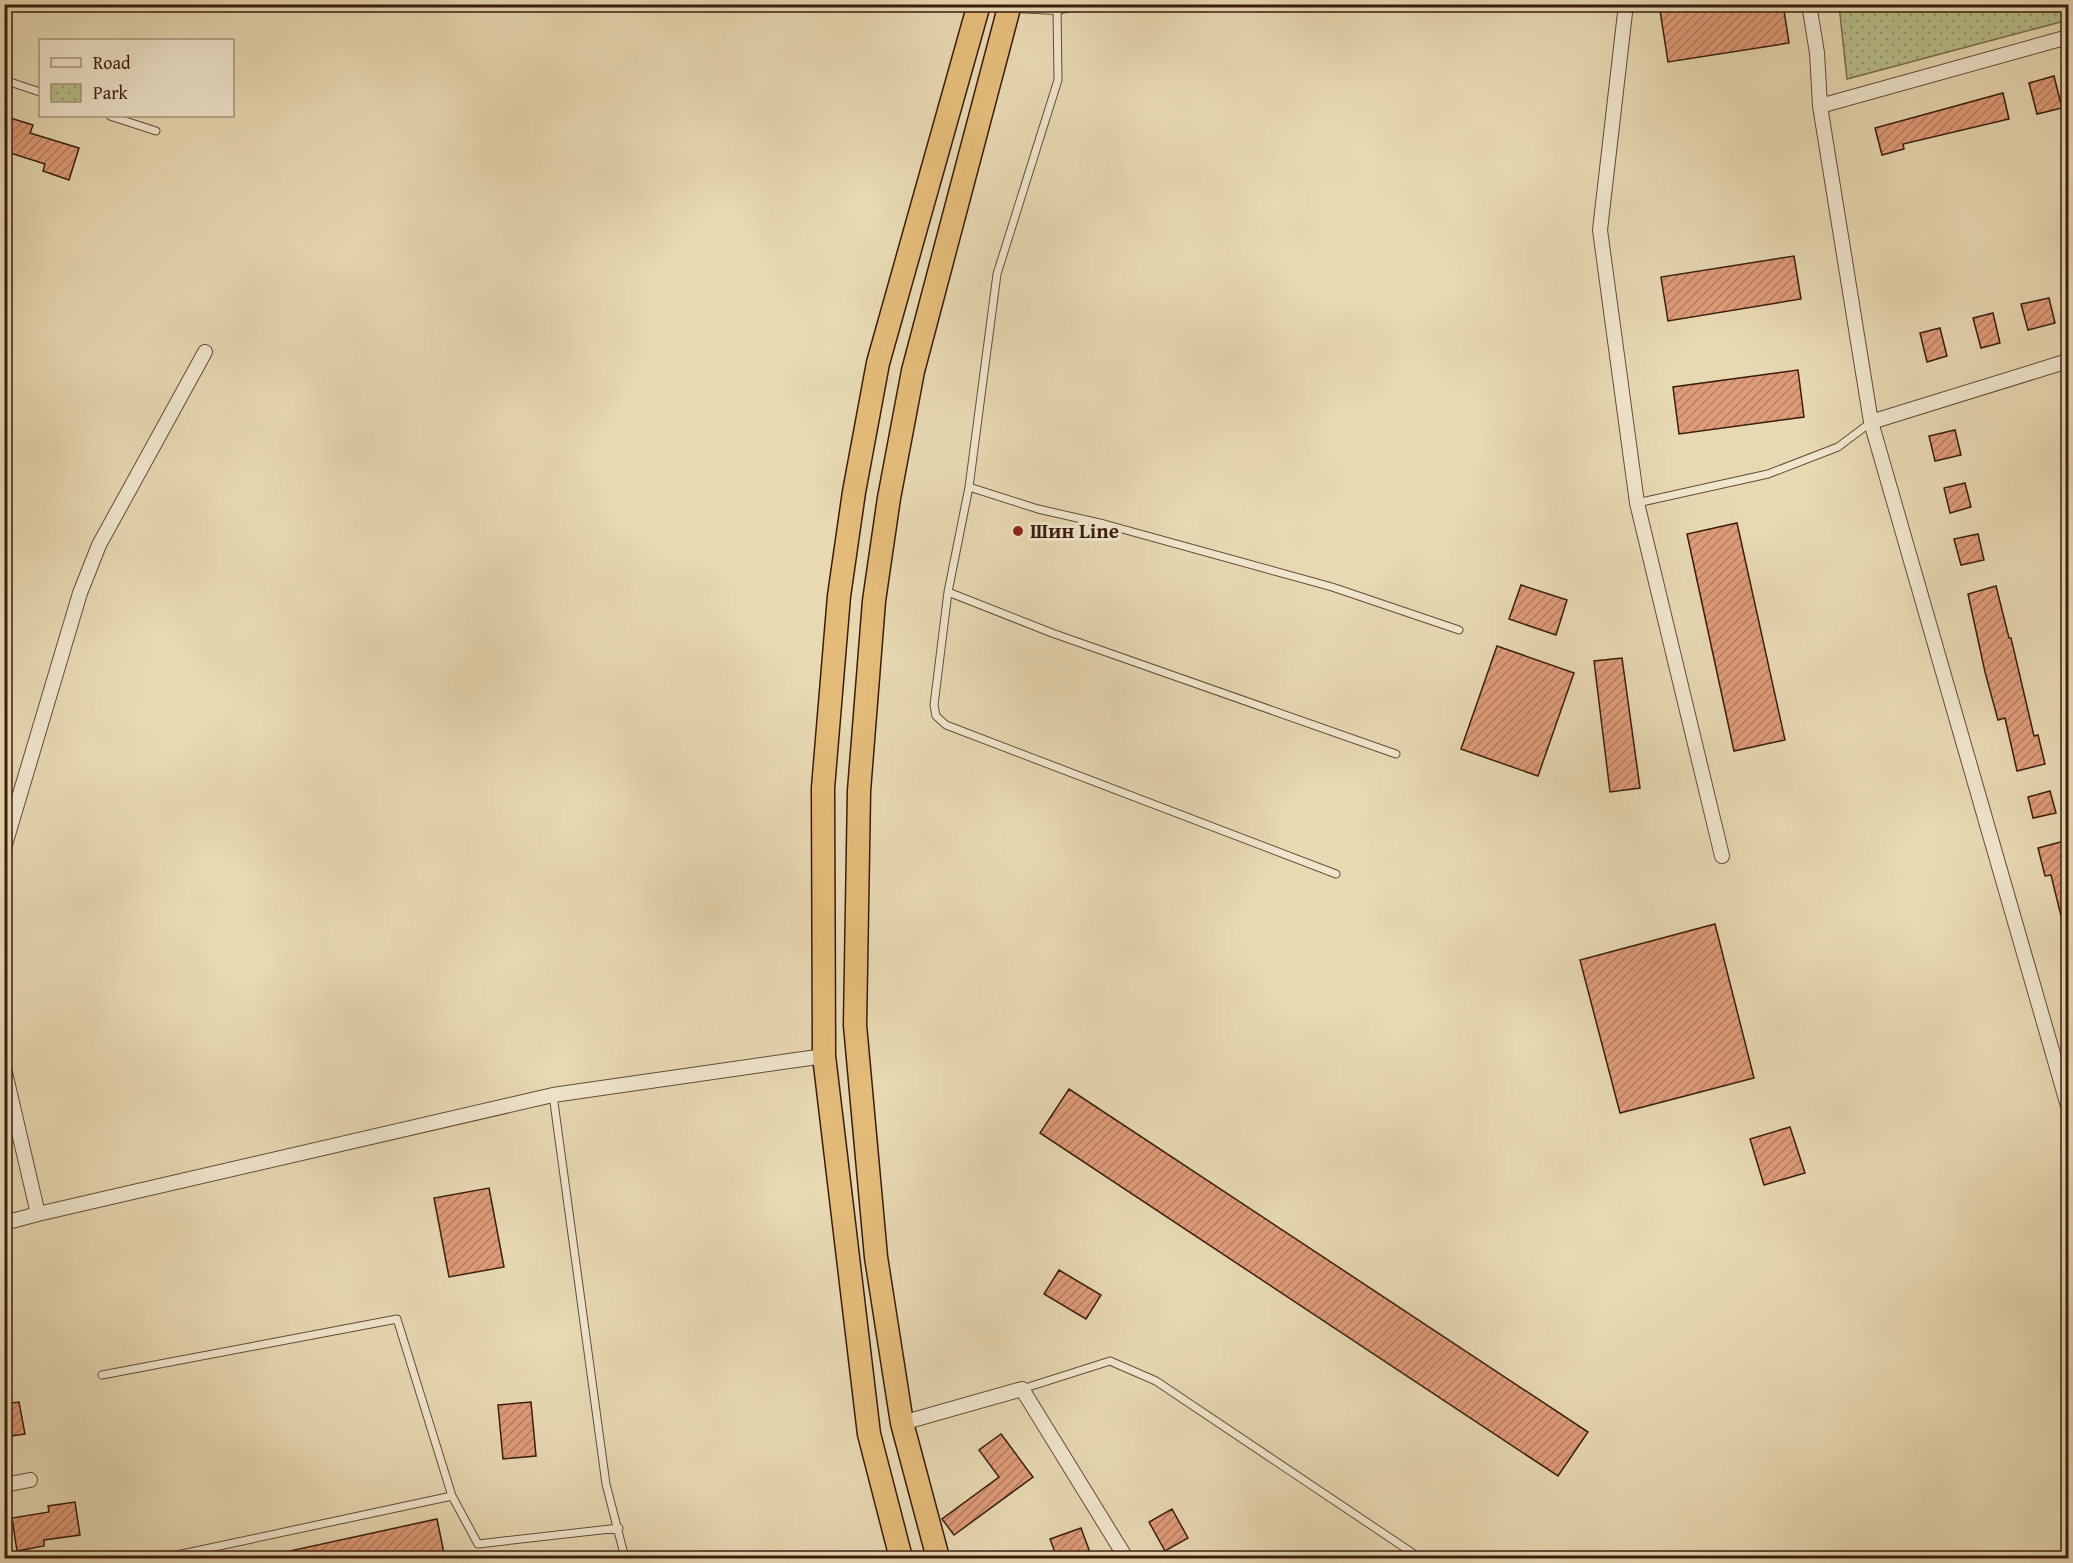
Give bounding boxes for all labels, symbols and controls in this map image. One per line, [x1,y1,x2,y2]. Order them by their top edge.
legend [39,39,234,117]
text: Road [93,49,131,76]
text: Park [93,79,129,106]
place label: Шин Line [1030,515,1119,546]
marker: Шин Line [1011,524,1025,538]

